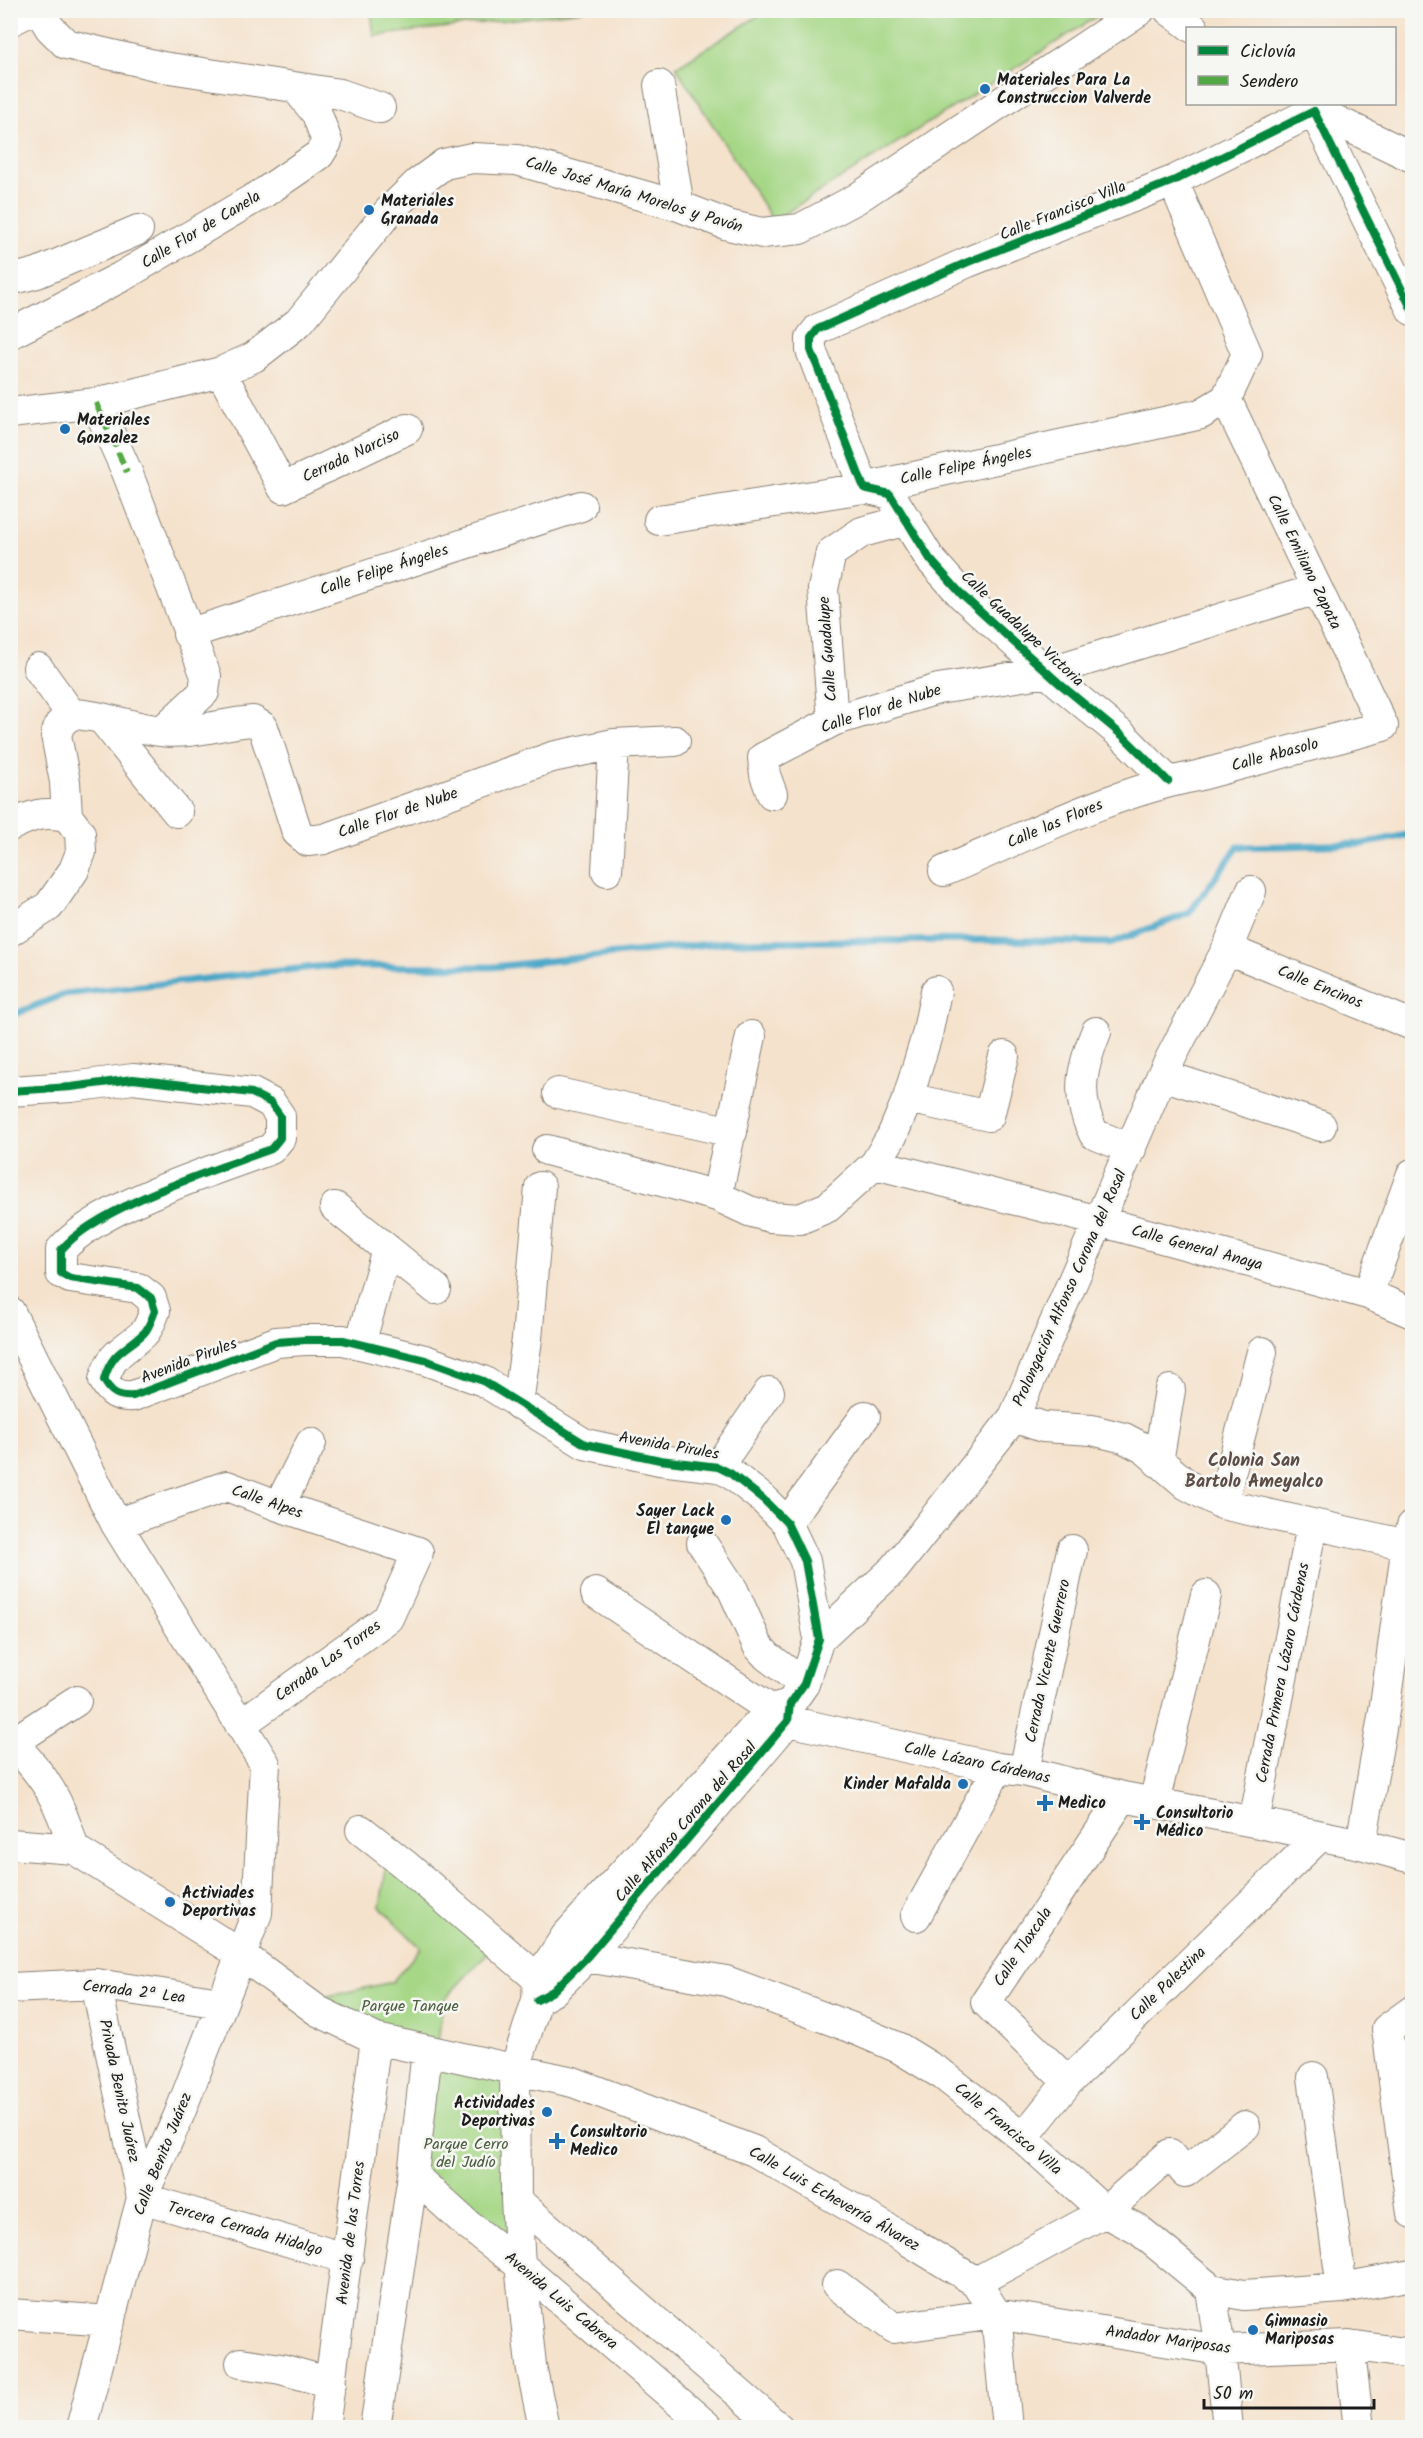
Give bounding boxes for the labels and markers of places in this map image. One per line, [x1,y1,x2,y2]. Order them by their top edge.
place label: Materiales Para La Construccion Valverde [997,68,1151,111]
marker: Materiales Para La Construccion Valverde [978,82,992,96]
place label: Materiales Granada [381,189,454,232]
marker: Materiales Granada [362,203,376,217]
place label: Materiales Gonzalez [77,408,150,451]
marker: Materiales Gonzalez [58,422,72,436]
place label: Sayer Lack El tanque [636,1499,715,1542]
marker: Sayer Lack El tanque [719,1513,733,1527]
place label: Kinder Mafalda [844,1772,951,1797]
marker: Kinder Mafalda [956,1777,970,1791]
place label: Medico [1058,1791,1106,1816]
marker: Medico [1036,1794,1054,1812]
place label: Consultorio Médico [1156,1801,1233,1844]
marker: Consultorio Médico [1133,1813,1151,1831]
place label: Activiades Deportivas [182,1881,256,1924]
marker: Activiades Deportivas [163,1895,177,1909]
place label: Actividades Deportivas [454,2091,536,2134]
marker: Actividades Deportivas [540,2105,554,2119]
place label: Consultorio Medico [570,2120,647,2163]
marker: Consultorio Medico [548,2132,566,2150]
place label: Gimnasio Mariposas [1265,2309,1335,2352]
marker: Gimnasio Mariposas [1246,2323,1260,2337]

